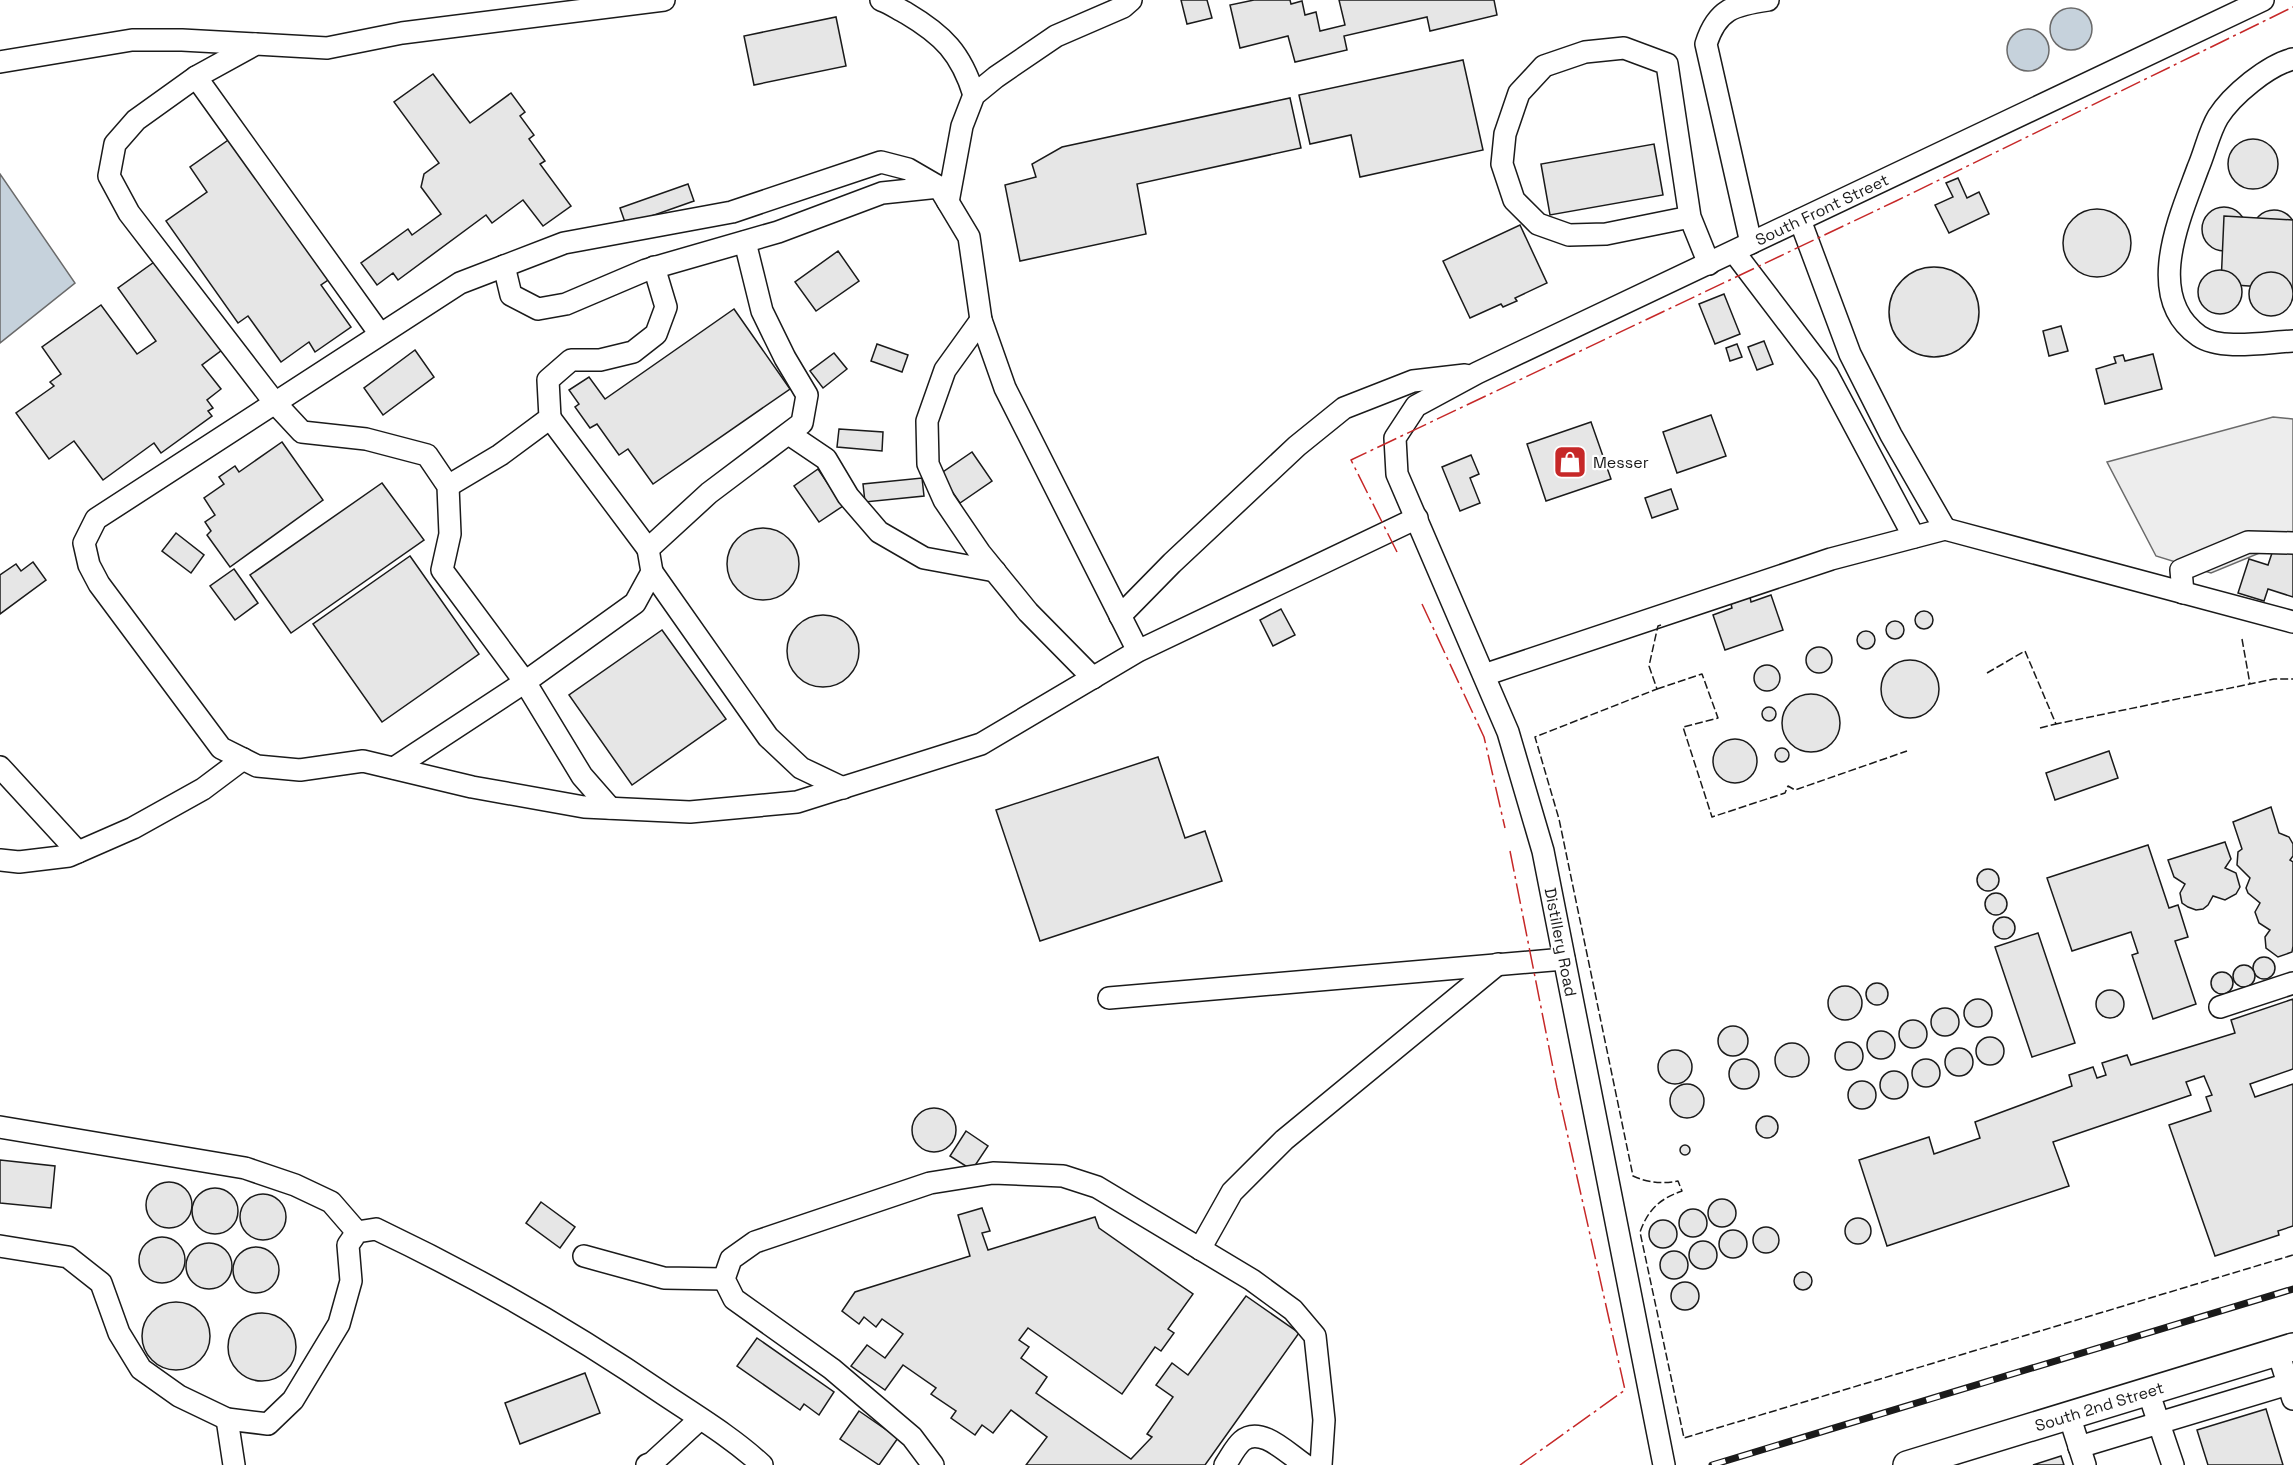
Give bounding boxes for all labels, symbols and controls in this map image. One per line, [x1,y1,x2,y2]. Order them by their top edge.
street label: South Front Street [1752,169,1892,250]
shop icon: Messer [1552,444,1588,480]
place label: Messer [1593,452,1649,473]
street label: Distillery Road [1540,886,1581,998]
street label: South 2nd Street [2032,1377,2166,1436]

